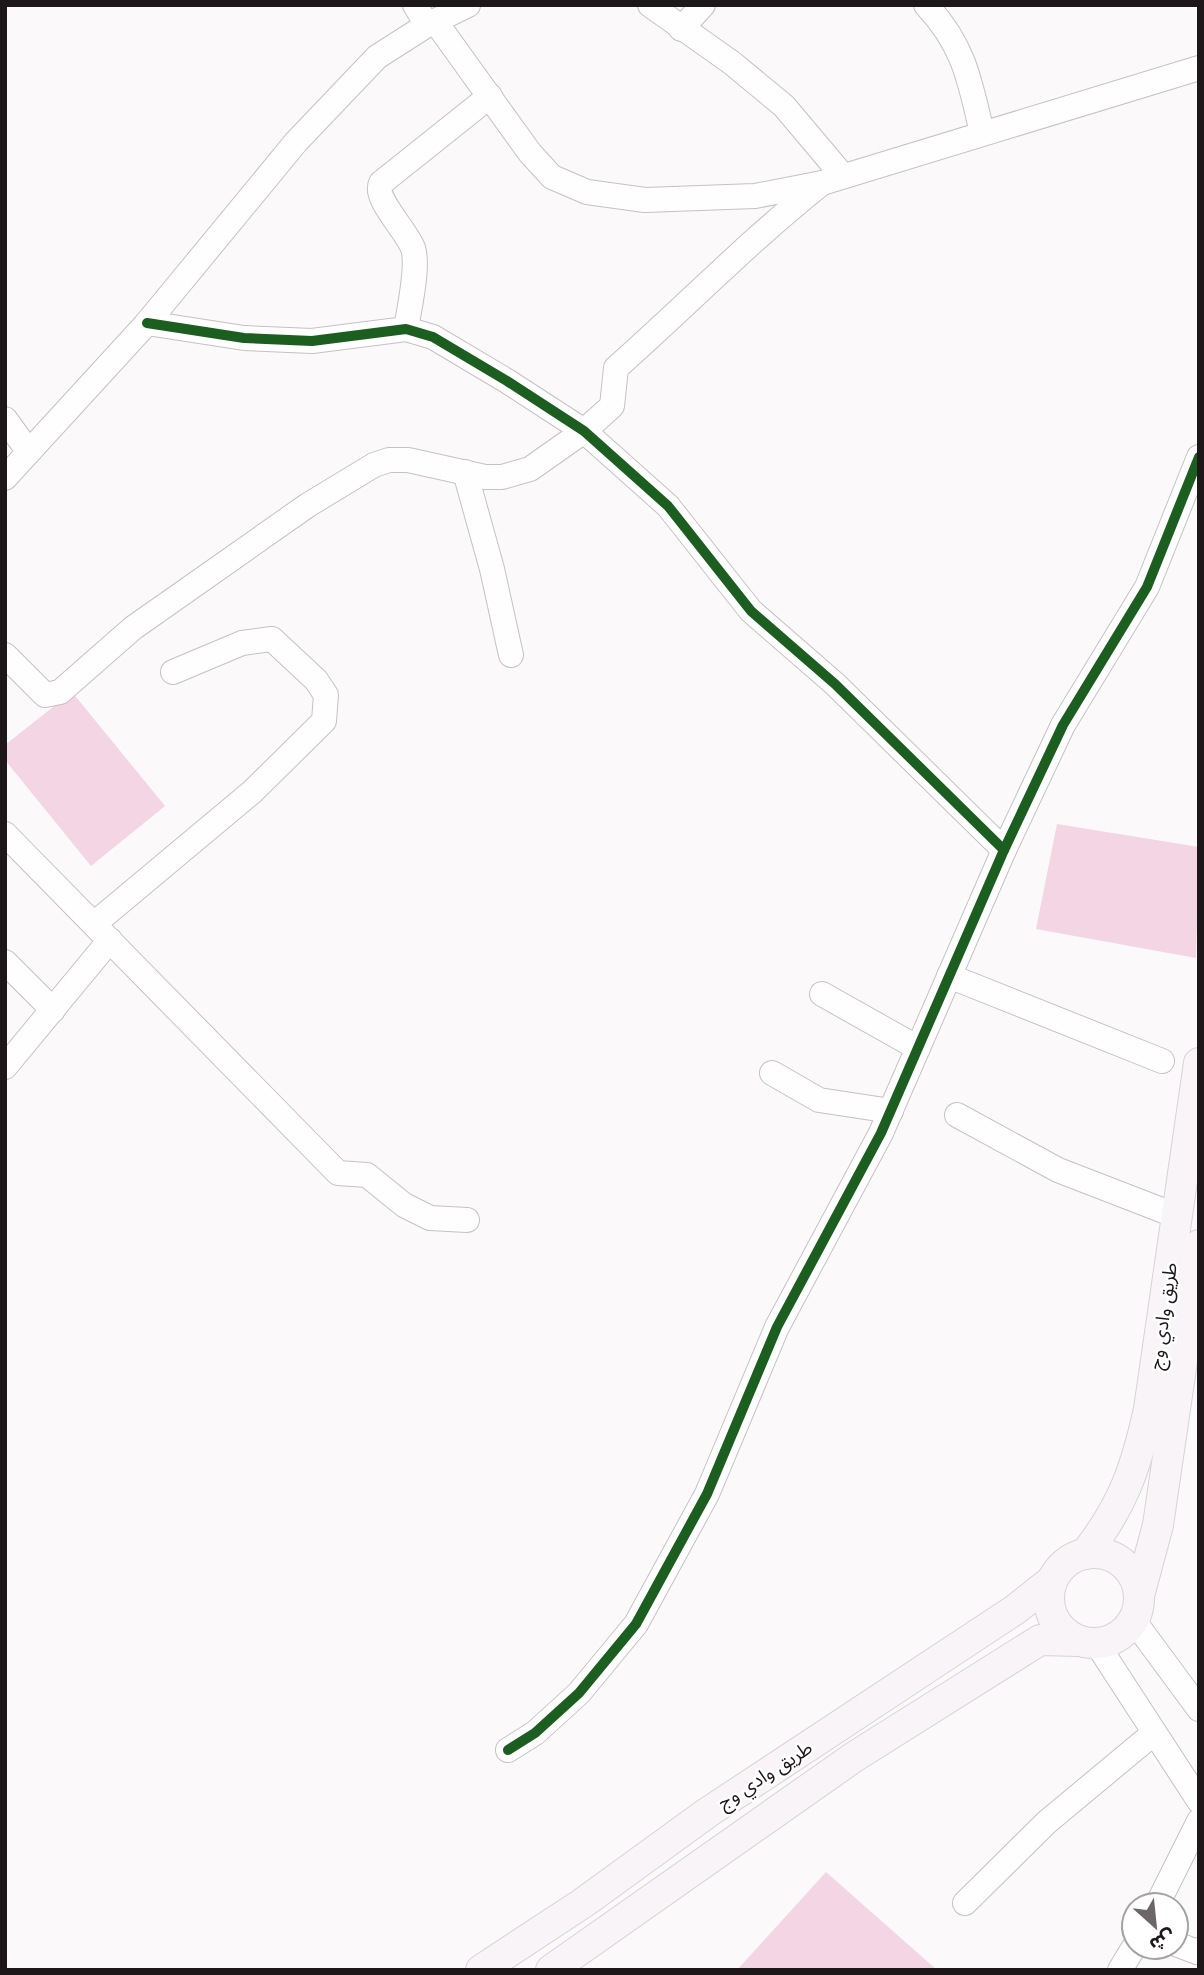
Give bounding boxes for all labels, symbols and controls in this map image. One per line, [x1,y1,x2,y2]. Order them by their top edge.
street label: طريق وادي وج [1144,1261,1185,1372]
street label: طريق وادي وج [713,1736,819,1817]
north arrow [1120,1891,1190,1961]
text: ش [1146,1925,1179,1957]

